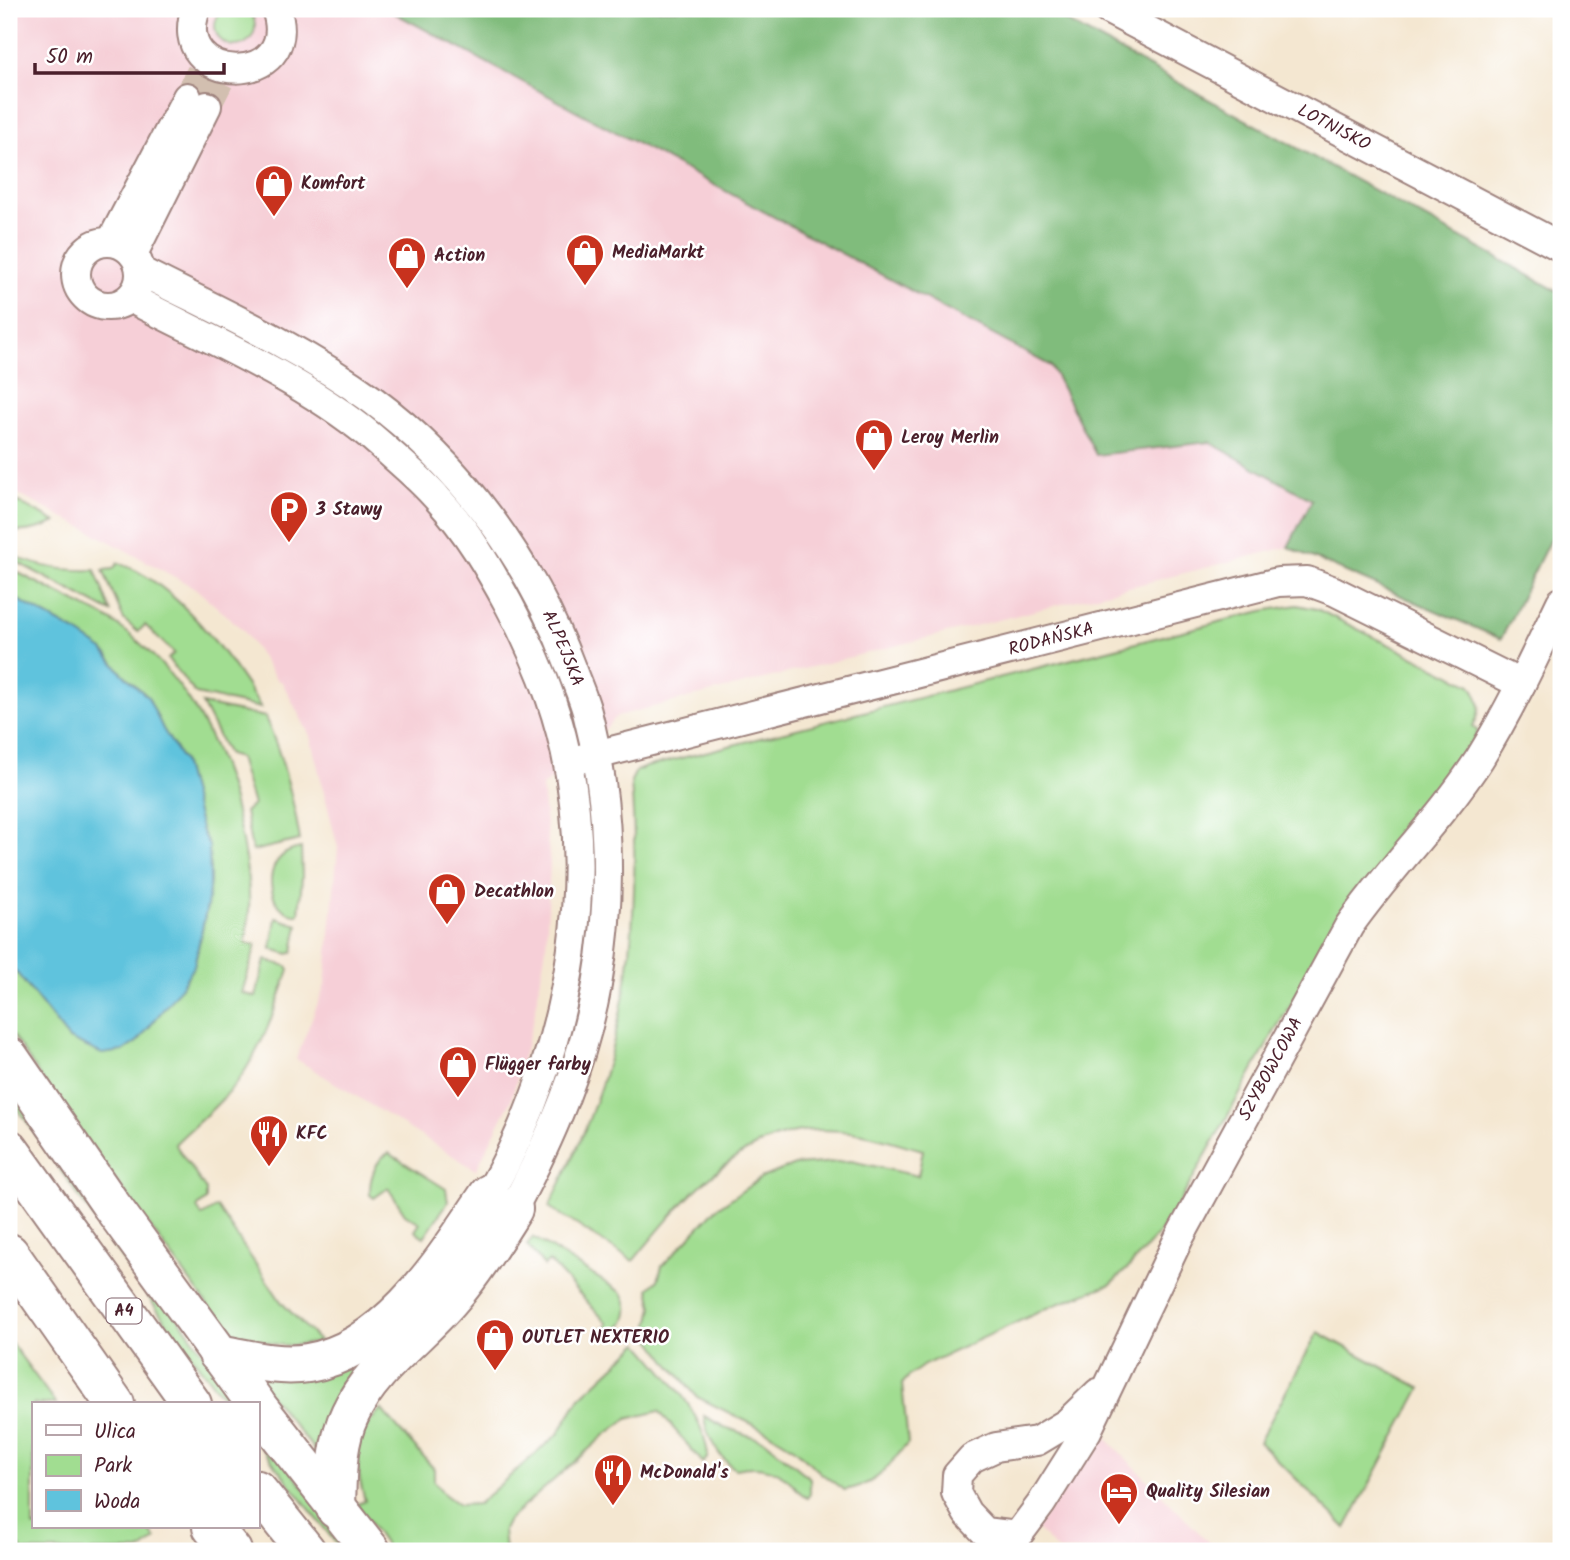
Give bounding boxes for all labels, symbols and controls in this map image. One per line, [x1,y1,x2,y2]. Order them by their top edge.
scale bar [35,32,224,76]
text: 50 m [46,41,93,74]
street label: LOTNISKO [1292,97,1376,159]
shop icon: Komfort [253,163,295,218]
place label: Komfort [301,170,366,199]
shop icon: MediaMarkt [564,232,606,287]
shop icon: Action [386,235,428,290]
place label: MediaMarkt [612,239,705,268]
place label: Action [434,242,485,271]
shop icon: Leroy Merlin [853,417,895,472]
place label: Leroy Merlin [901,424,999,453]
parking icon: 3 Stawy [268,489,310,544]
place label: 3 Stawy [315,496,383,525]
street label: ALPEJSKA [534,605,591,691]
street label: RODAŃSKA [1005,615,1097,664]
shop icon: Decathlon [426,871,468,926]
place label: Decathlon [474,878,554,907]
street label: SZYBOWCOWA [1231,1012,1311,1126]
shop icon: Flügger farby [437,1044,479,1099]
place label: Flügger farby [485,1051,591,1080]
restaurant icon: KFC [248,1113,290,1168]
place label: KFC [296,1120,328,1149]
road number: A4 [106,1298,142,1324]
shop icon: OUTLET NEXTERIO [474,1317,516,1372]
place label: OUTLET NEXTERIO [522,1324,669,1353]
legend [32,1402,259,1528]
text: Ulica [94,1416,136,1449]
text: Park [94,1450,132,1483]
restaurant icon: McDonald's [592,1452,634,1507]
place label: McDonald's [640,1459,729,1488]
hotel icon: Quality Silesian [1098,1471,1140,1526]
place label: Quality Silesian [1146,1478,1270,1507]
text: Woda [94,1486,140,1519]

